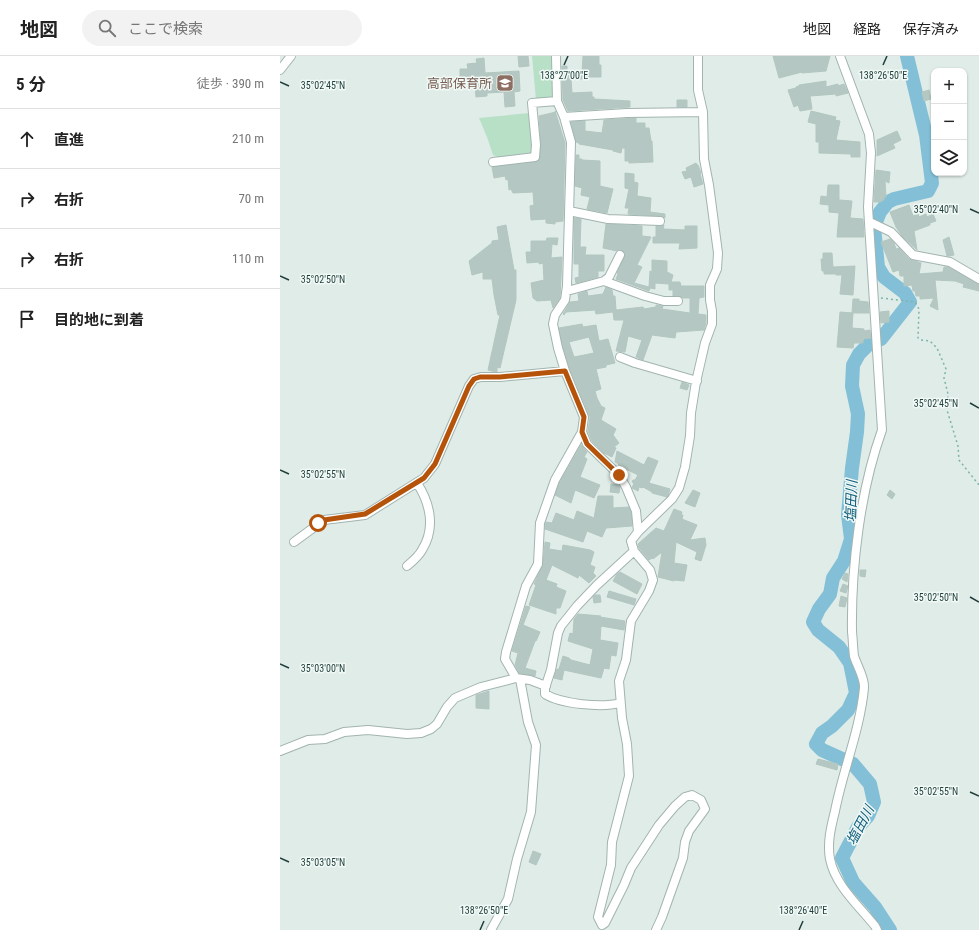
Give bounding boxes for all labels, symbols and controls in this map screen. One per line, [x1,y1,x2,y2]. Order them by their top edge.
search box [82,10,362,46]
icon: search [96,17,118,39]
text: 地図 [20,18,58,41]
text: ここで検索 [128,20,203,38]
text: 地図 [803,21,831,37]
text: 経路 [853,21,881,37]
text: 保存済み [903,21,959,37]
map controls [931,68,967,176]
button: + [931,68,967,104]
text: 138°27'00"E [540,70,588,81]
text: 138°26'50"E [859,70,907,81]
school or university icon: 高部保育所 [495,73,515,93]
text: 5 分 [16,74,46,94]
text: 徒歩 · 390 m [197,76,264,91]
place label: 高部保育所 [427,76,492,91]
text: 35°02'45"N [301,80,345,91]
button: − [931,104,967,140]
icon: ahead [16,128,38,150]
text: 直進 [54,131,84,149]
text: 210 m [232,131,264,146]
button: layers [931,140,967,176]
icon: right [16,188,38,210]
text: 右折 [54,191,84,209]
text: 70 m [238,191,264,206]
text: 35°02'40"N [914,204,958,215]
icon: right [16,248,38,270]
text: 右折 [54,251,84,269]
text: 110 m [232,251,264,266]
text: 35°02'50"N [301,274,345,285]
icon: arrive [16,308,38,330]
text: 目的地に到着 [54,311,144,329]
text: 35°02'45"N [914,398,958,409]
route end [610,466,628,484]
text: 35°02'55"N [301,469,345,480]
water label: 塩田川 [842,478,860,522]
route start [309,514,327,532]
text: 35°02'50"N [914,592,958,603]
text: 35°03'00"N [301,663,345,674]
text: 35°02'55"N [914,786,958,797]
water label: 塩田川 [843,801,878,847]
text: 35°03'05"N [301,857,345,868]
text: 138°26'50"E [460,905,508,916]
text: 138°26'40"E [779,905,827,916]

